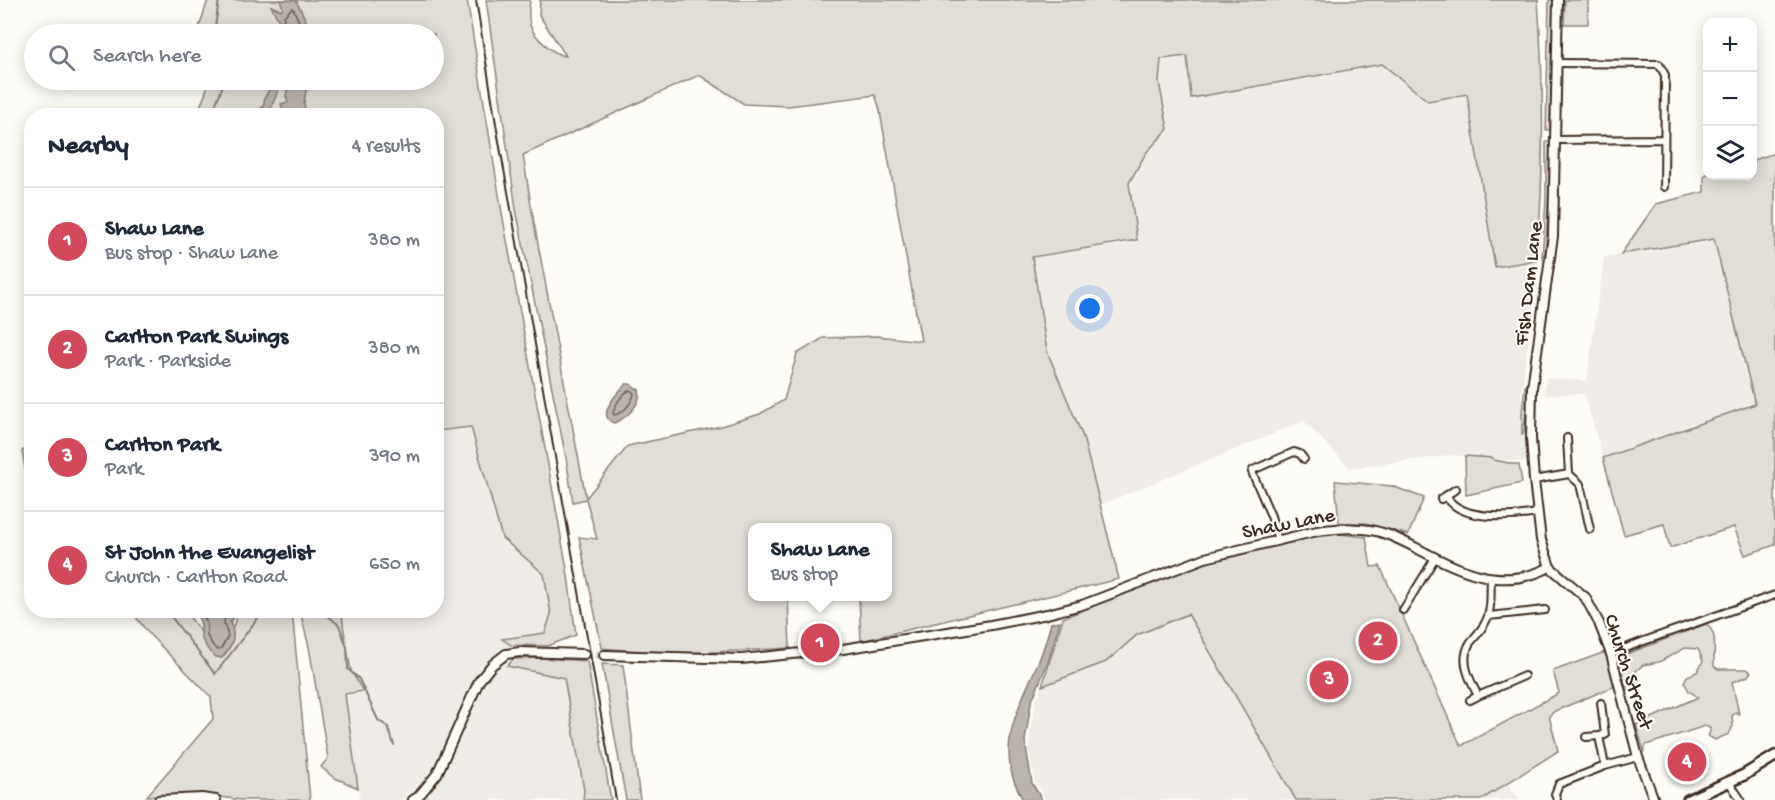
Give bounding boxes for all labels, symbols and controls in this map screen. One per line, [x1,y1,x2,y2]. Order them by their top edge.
map controls [1703,18,1757,180]
button: + [1703,18,1757,72]
search box [24,24,444,90]
icon: search [45,41,78,74]
text: Search here [93,44,201,70]
button: − [1703,72,1757,126]
button: layers [1703,126,1757,180]
text: Nearby [48,132,129,163]
text: 4 results [352,136,420,159]
text: Shaw Lane [105,217,204,243]
street label: Fish Dam Lane [1510,219,1551,348]
text: 1 [63,230,72,253]
text: 380 m [368,230,420,253]
text: Bus stop · Shaw Lane [105,243,278,266]
your location [1075,294,1104,323]
text: Carlton Park Swings [105,325,288,351]
text: 2 [63,338,72,361]
text: 380 m [368,338,420,361]
text: Park · Parkside [105,351,231,374]
text: Carlton Park [105,433,220,459]
text: 3 [62,446,73,469]
text: 390 m [369,446,420,469]
text: Park [105,459,143,482]
street label: Shaw Lane [1240,504,1338,547]
popup [748,523,892,601]
text: Shaw Lane [771,538,869,564]
text: St John the Evangelist [105,541,314,567]
text: 4 [63,554,72,577]
text: 650 m [369,554,420,577]
text: Bus stop [771,564,838,587]
text: Church · Carlton Road [105,567,286,590]
street label: Church Street [1596,611,1658,735]
pin: 2 [1358,618,1398,664]
pin: 1 [800,620,840,666]
pin: 3 [1310,658,1348,702]
pin: 4 [1668,740,1706,784]

